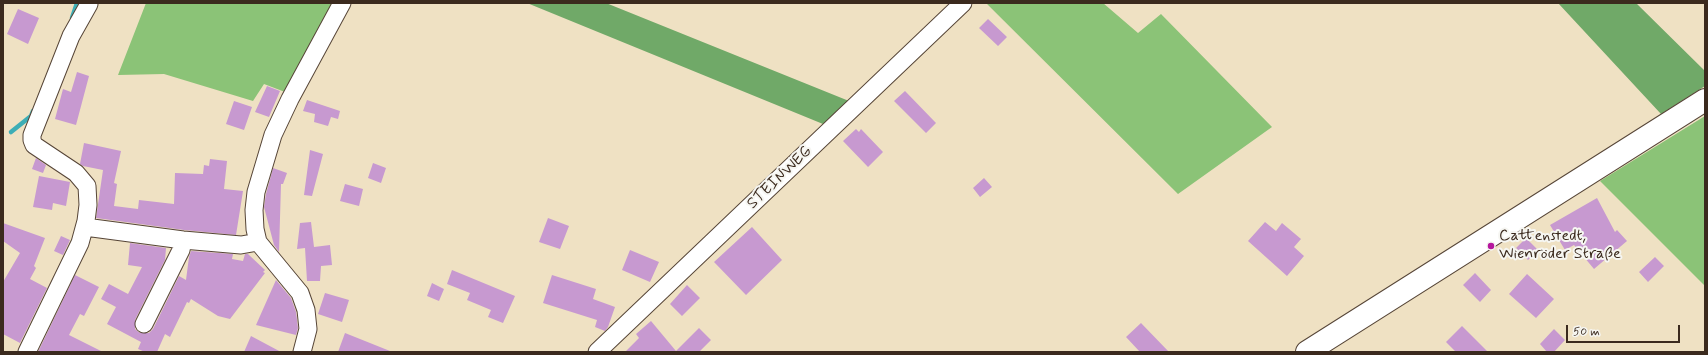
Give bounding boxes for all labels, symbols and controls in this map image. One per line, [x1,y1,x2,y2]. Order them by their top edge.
street label: STEINWEG [744,142,816,214]
place label: Cattenstedt, Wienröder Straße [1499,227,1621,265]
marker: Cattenstedt, Wienröder Straße [1486,241,1496,251]
scale bar [1568,317,1682,343]
text: 50 m [1573,324,1600,340]

